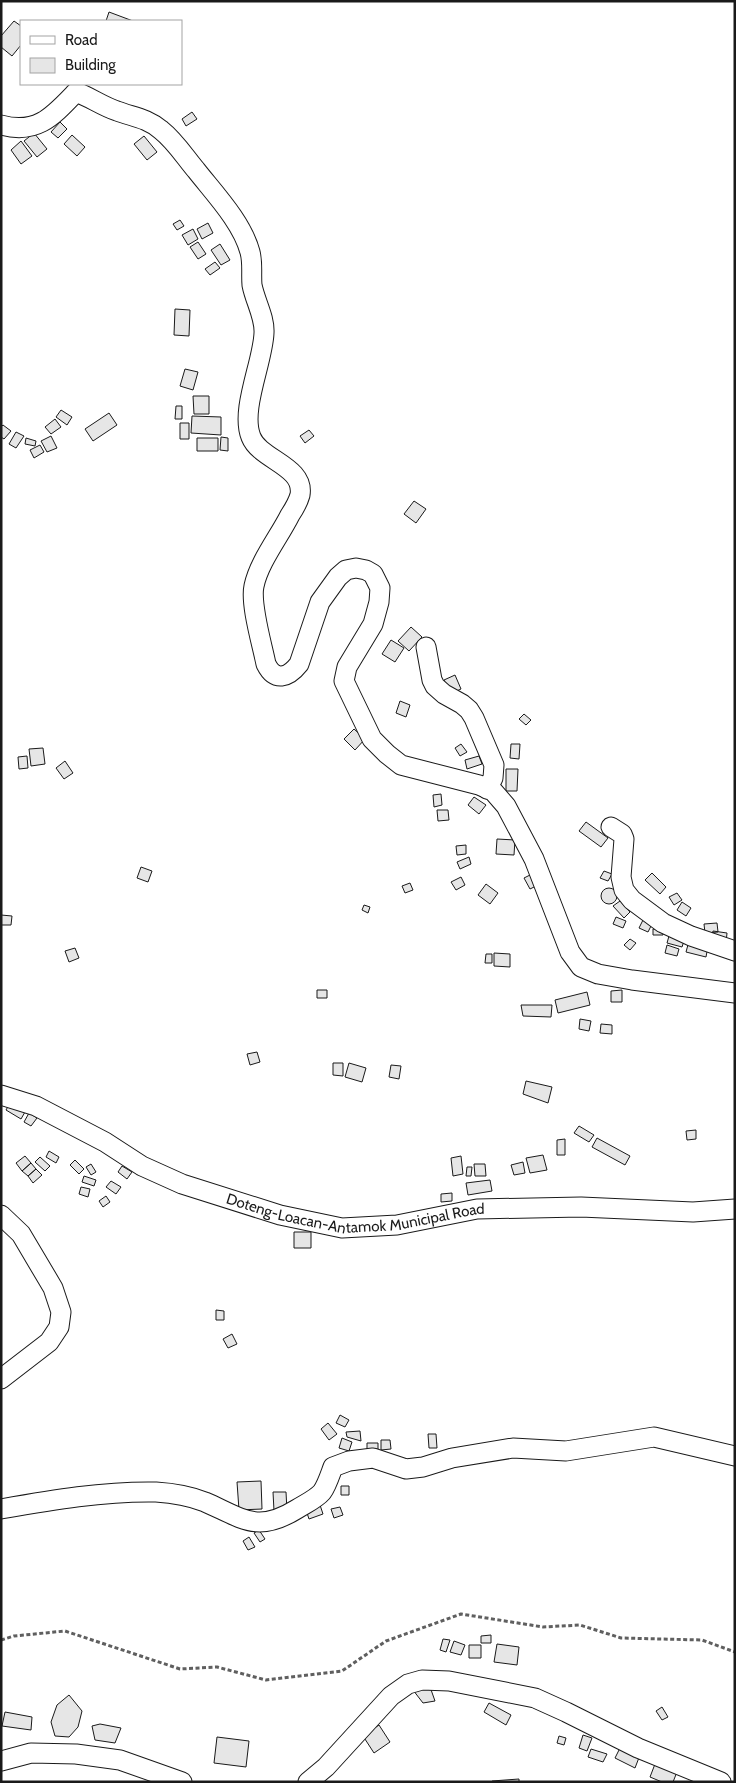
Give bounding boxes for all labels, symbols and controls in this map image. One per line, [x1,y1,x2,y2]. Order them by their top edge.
legend [20,20,182,85]
text: Road [65,31,98,49]
text: Building [65,56,116,74]
street label: Doteng-Loacan-Antamok Municipal Road [224,1190,485,1238]

